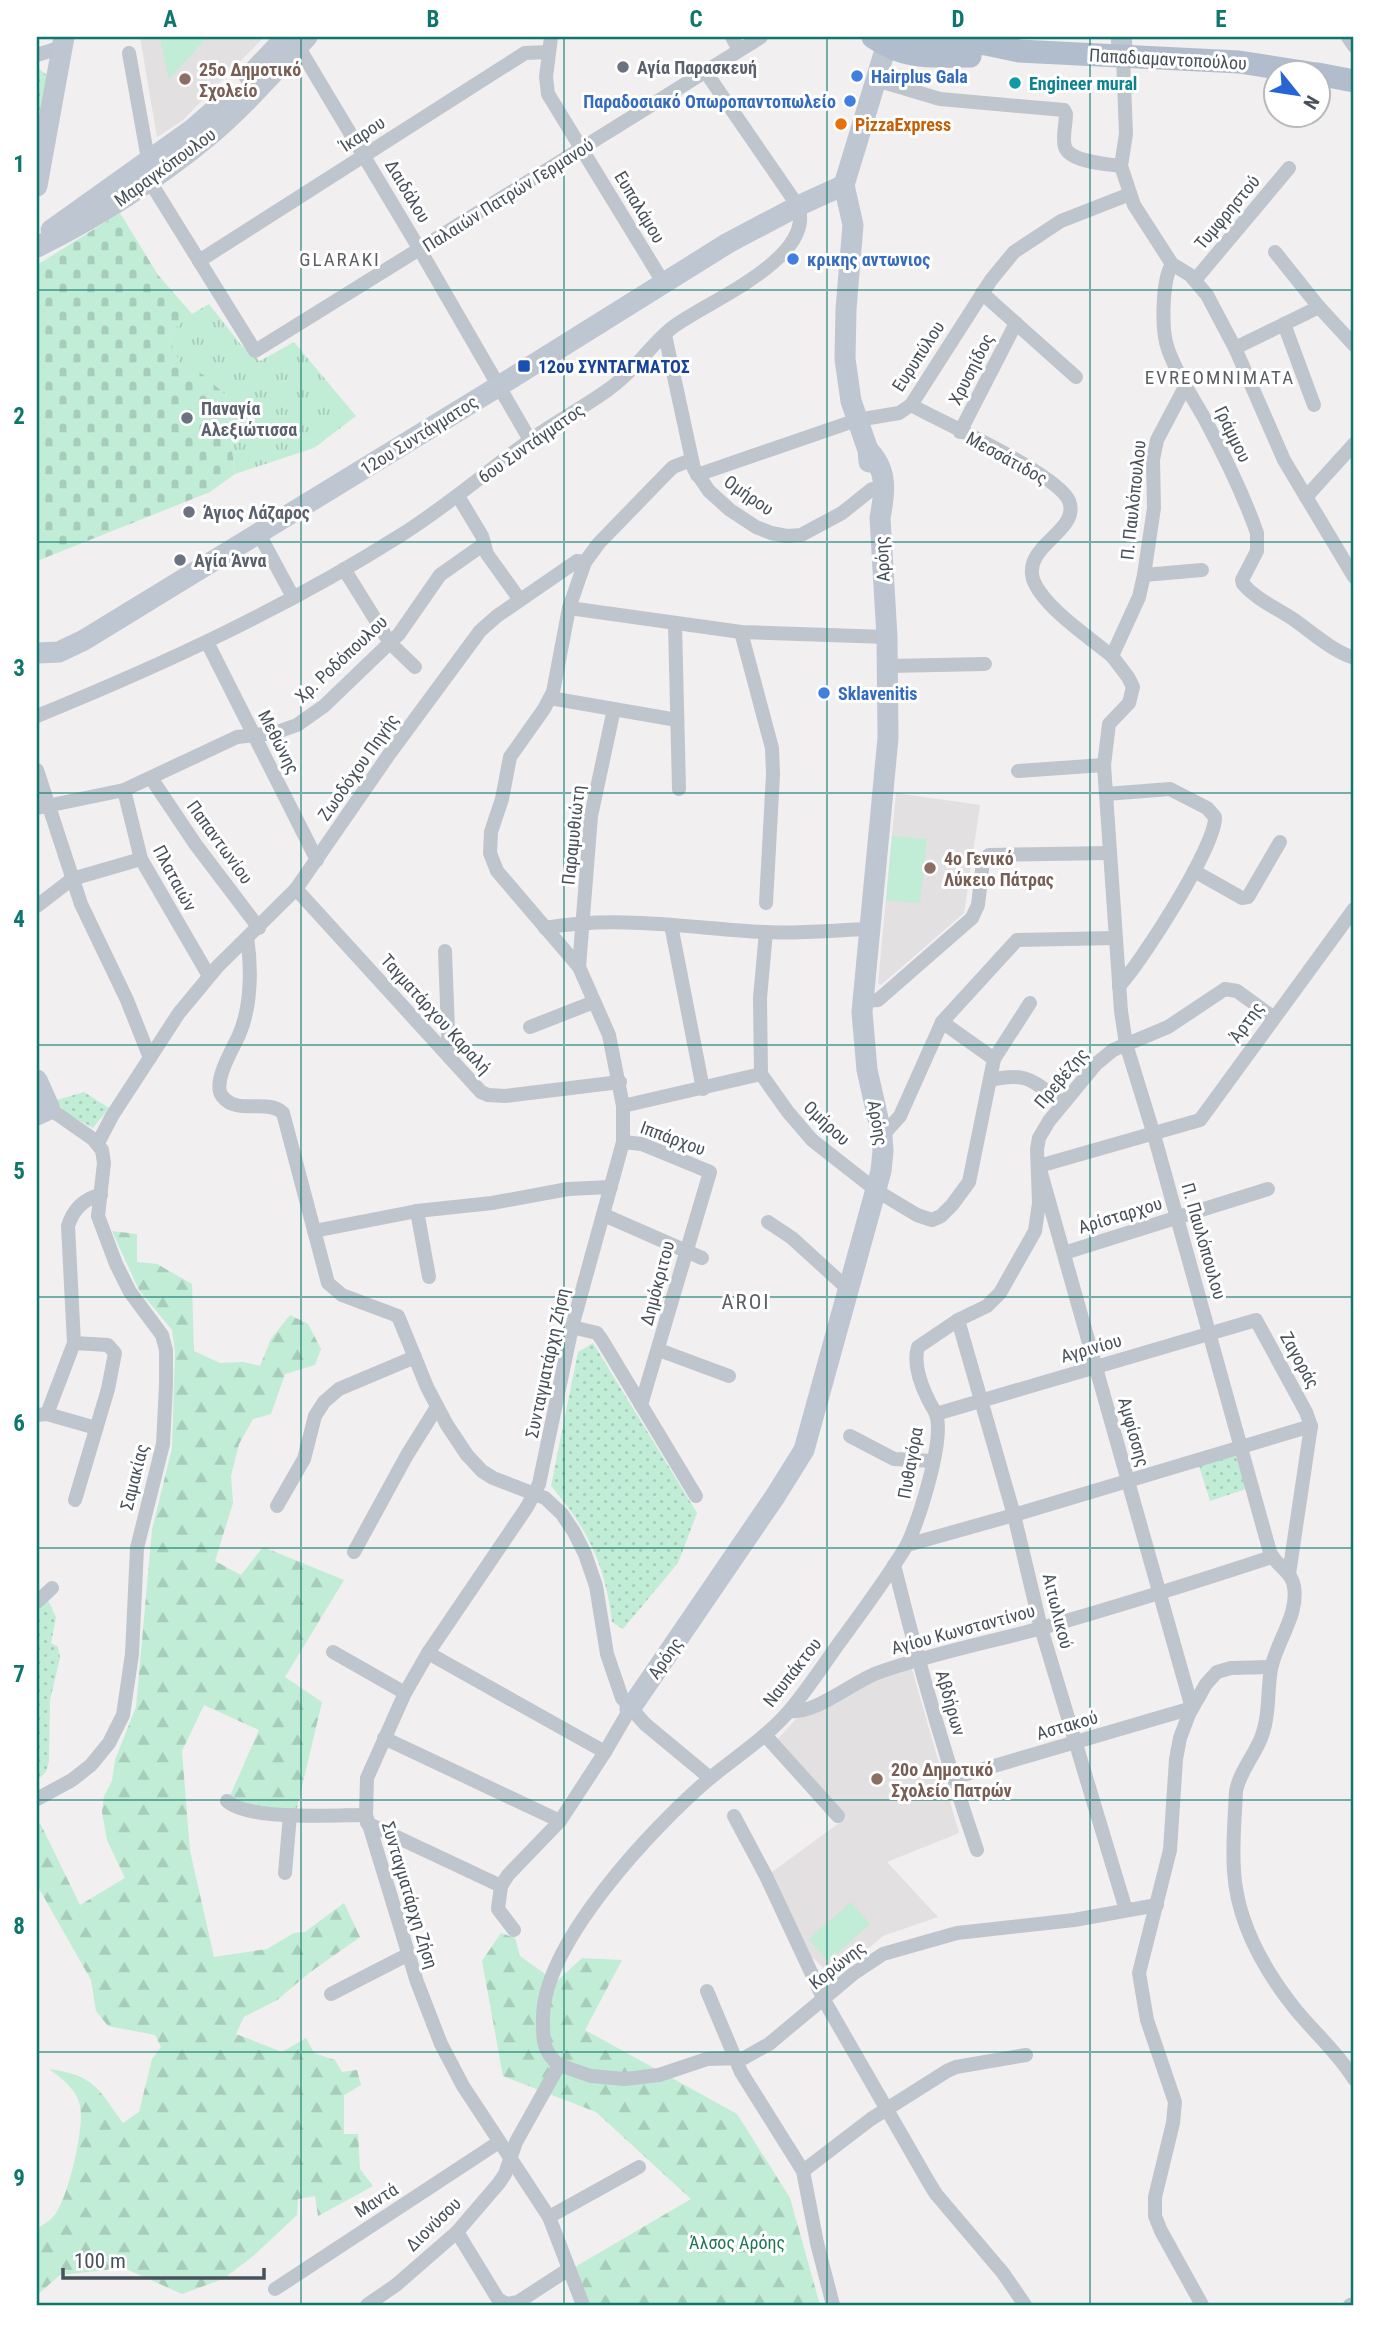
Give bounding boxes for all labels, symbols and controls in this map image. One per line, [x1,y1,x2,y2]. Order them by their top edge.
text: A [163,6,177,33]
text: B [427,6,439,33]
text: C [689,6,703,33]
text: D [952,6,965,33]
text: E [1215,6,1227,33]
street label: Παπαδιαμαντοπούλου [1089,44,1247,74]
place label: Αγία Παρασκευή [637,57,757,78]
place label: 25ο Δημοτικό Σχολείο [199,59,301,102]
marker: Αγία Παρασκευή [615,59,631,75]
north arrow [1262,60,1332,130]
place label: Hairplus Gala [871,66,968,87]
marker: Hairplus Gala [849,68,865,84]
marker: 25ο Δημοτικό Σχολείο [177,71,193,87]
place label: Engineer mural [1029,73,1137,94]
marker: Engineer mural [1007,75,1023,91]
place label: Παραδοσιακό Οπωροπαντοπωλείο [583,91,836,112]
text: N [1298,91,1324,113]
marker: Παραδοσιακό Οπωροπαντοπωλείο [842,93,858,109]
street label: Ίκαρου [335,112,389,157]
place label: PizzaExpress [855,114,951,135]
marker: PizzaExpress [833,116,849,132]
street label: Μαραγκόπουλου [110,123,220,211]
street label: Παλαιών Πατρών Γερμανού [419,134,597,256]
text: 1 [13,151,25,178]
street label: Δαιδάλου [381,156,435,226]
street label: Ευπαλάμου [610,167,670,247]
street label: Τυμφρηστού [1190,171,1264,253]
district label: GLARAKI [299,248,381,271]
place label: κρικης αντωνιος [807,249,930,270]
marker: κρικης αντωνιος [785,251,801,267]
street label: Ευρυπύλου [888,317,948,395]
street label: Χρυσηίδος [944,330,998,408]
place label: 12ου ΣΥΝΤΑΓΜΑΤΟΣ [538,356,690,377]
marker: 12ου ΣΥΝΤΑΓΜΑΤΟΣ [516,358,532,374]
district label: EVREOMNIMATA [1145,366,1295,389]
street label: 12ου Συντάγματος [357,391,481,479]
place label: Παναγία Αλεξιώτισσα [201,398,297,440]
street label: 6ου Συντάγματος [474,399,588,487]
text: 2 [13,403,25,430]
street label: Γράμμου [1210,403,1256,465]
marker: Παναγία Αλεξιώτισσα [179,410,195,426]
street label: Μεσσάτιδος [963,427,1051,489]
street label: Π. Παυλόπουλου [1116,439,1150,561]
street label: Ομήρου [720,470,778,520]
place label: Άγιος Λάζαρος [203,502,310,523]
marker: Άγιος Λάζαρος [181,504,197,520]
street label: Αρόης [870,536,894,582]
place label: Αγία Άννα [194,550,266,571]
marker: Αγία Άννα [172,552,188,568]
street label: Χρ. Ροδόπουλου [291,611,391,707]
text: 3 [13,655,25,682]
place label: Sklavenitis [838,683,917,704]
marker: Sklavenitis [816,685,832,701]
street label: Μεθώνης [254,706,304,778]
street label: Ζωοδόχου Πηγής [313,710,403,824]
street label: Παραμυθιώτη [557,784,589,886]
street label: Παπαντωνίου [183,796,257,888]
street label: Πλαταιών [149,841,201,915]
place label: 4ο Γενικό Λύκειο Πάτρας [944,848,1054,890]
marker: 4ο Γενικό Λύκειο Πάτρας [922,860,938,876]
text: 4 [13,906,25,933]
street label: Ταγματάρχου Καραλή [377,950,495,1078]
street label: Άρτης [1224,998,1268,1046]
street label: Πρεβέζης [1030,1044,1092,1112]
street label: Ομήρου [800,1096,854,1150]
street label: Αρόης [864,1099,892,1147]
street label: Ιππάρχου [638,1117,708,1159]
text: 5 [13,1158,25,1185]
street label: Π. Παυλόπουλου [1177,1180,1231,1302]
street label: Αρίσταρχου [1076,1192,1164,1238]
street label: Δημόκριτου [636,1238,678,1328]
street label: Συνταγματάρχη Ζήση [521,1286,573,1440]
district label: AROI [721,1290,771,1314]
street label: Ζαγοράς [1276,1328,1324,1392]
street label: Αγρινίου [1058,1329,1124,1367]
street label: Αμφίσσης [1114,1395,1154,1469]
text: 6 [13,1410,25,1437]
street label: Πυθαγόρα [893,1425,927,1501]
street label: Σαμακίας [116,1442,152,1512]
street label: Αιτωλικού [1038,1571,1078,1651]
street label: Αγίου Κωνσταντίνου [889,1600,1037,1658]
street label: Αρόης [643,1633,687,1683]
street label: Ναυπάκτου [759,1633,825,1711]
text: 7 [13,1661,25,1688]
street label: Αβδήρων [932,1668,970,1738]
street label: Αστακού [1034,1706,1100,1744]
place label: 20ο Δημοτικό Σχολείο Πατρών [891,1759,1012,1802]
marker: 20ο Δημοτικό Σχολείο Πατρών [869,1771,885,1787]
street label: Συνταγματάρχη Ζήση [378,1819,442,1971]
text: 8 [13,1913,25,1940]
street label: Κορώνης [805,1937,869,1993]
text: 9 [13,2165,25,2192]
street label: Μαντά [350,2178,402,2222]
street label: Διονύσου [401,2193,465,2255]
park label: Άλσος Αρόης [689,2232,785,2253]
scale bar [63,2237,264,2281]
text: 100 m [74,2249,126,2273]

